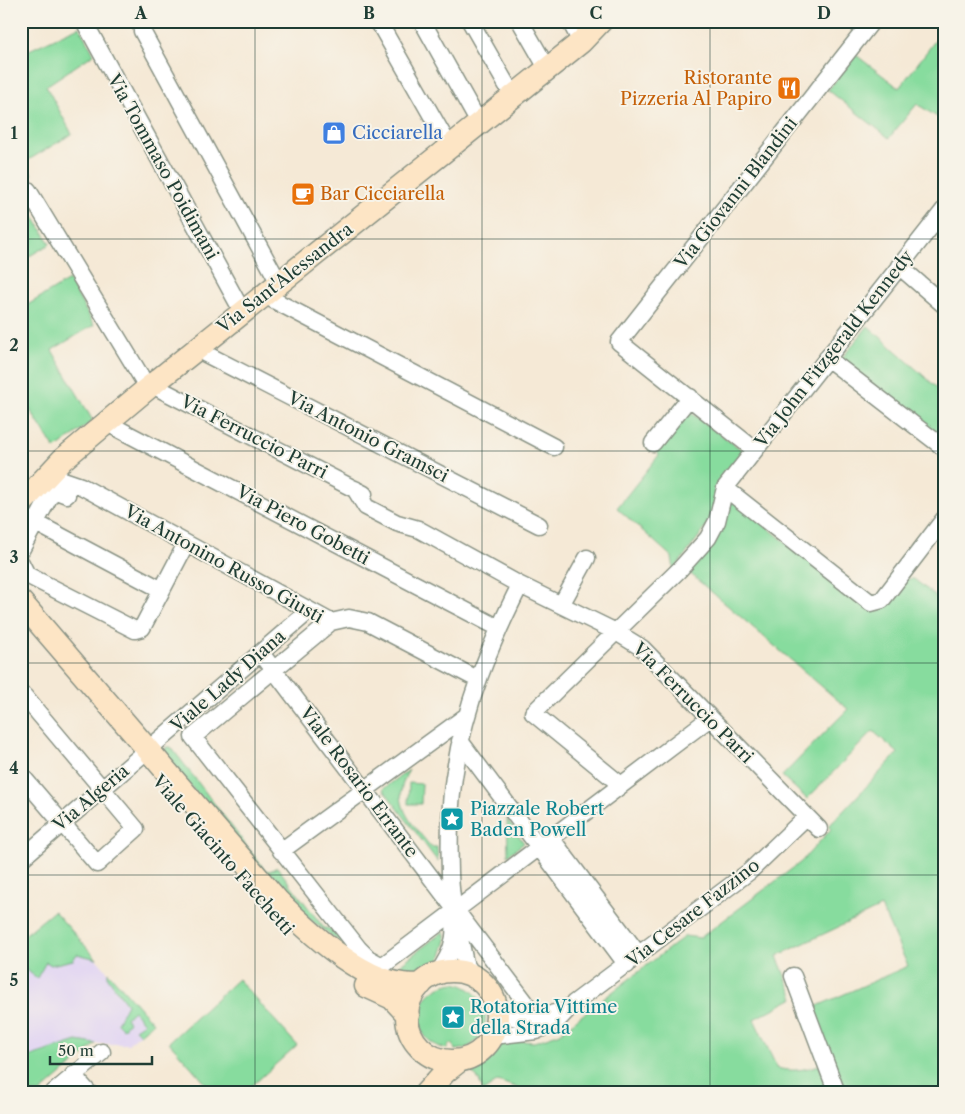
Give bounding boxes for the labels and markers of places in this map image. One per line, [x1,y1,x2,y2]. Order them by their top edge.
place label: Ristorante Pizzeria Al Papiro [620,67,772,110]
restaurant icon: Ristorante Pizzeria Al Papiro [776,75,802,101]
shop icon: Cicciarella [321,120,347,146]
place label: Cicciarella [352,122,443,144]
cafe icon: Bar Cicciarella [290,181,316,207]
place label: Bar Cicciarella [320,183,445,205]
place label: Piazzale Robert Baden Powell [470,798,605,841]
place icon: Piazzale Robert Baden Powell [439,806,465,832]
place label: Rotatoria Vittime della Strada [470,996,617,1039]
place icon: Rotatoria Vittime della Strada [440,1004,466,1030]

